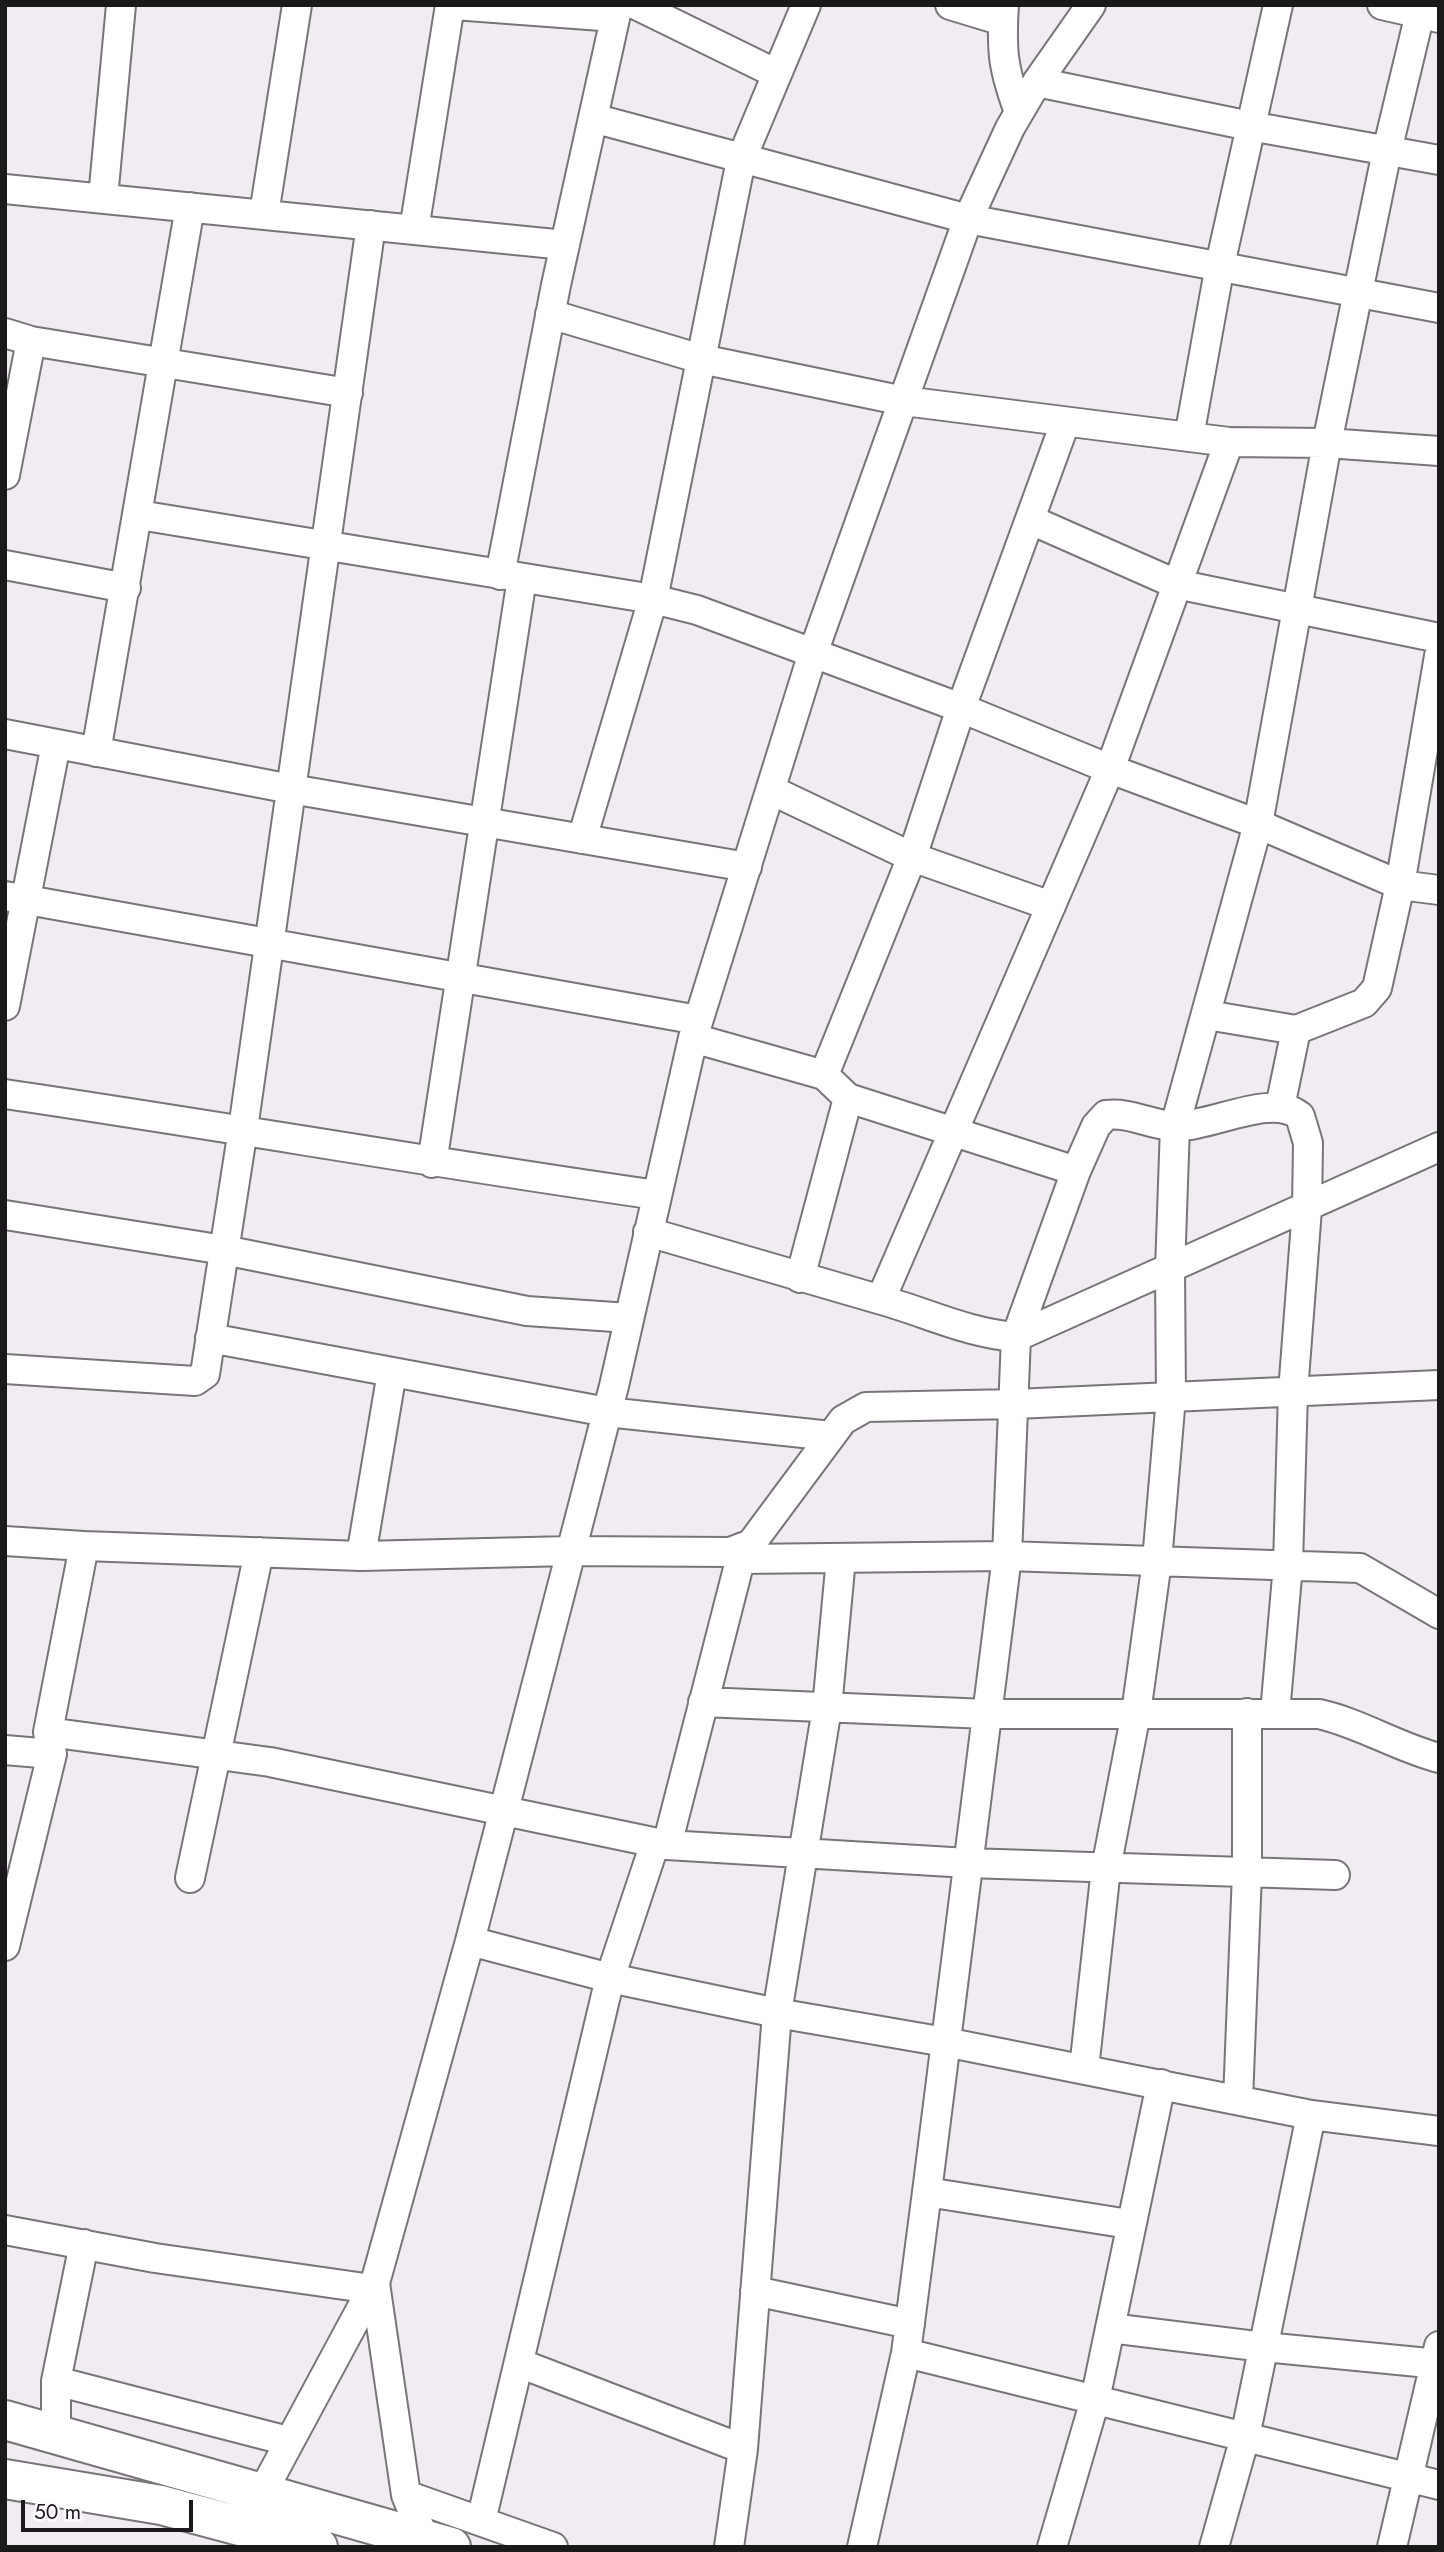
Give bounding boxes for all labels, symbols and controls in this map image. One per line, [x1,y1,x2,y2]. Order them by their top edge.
scale bar [24,2486,196,2530]
text: 50 m [34,2497,81,2527]

